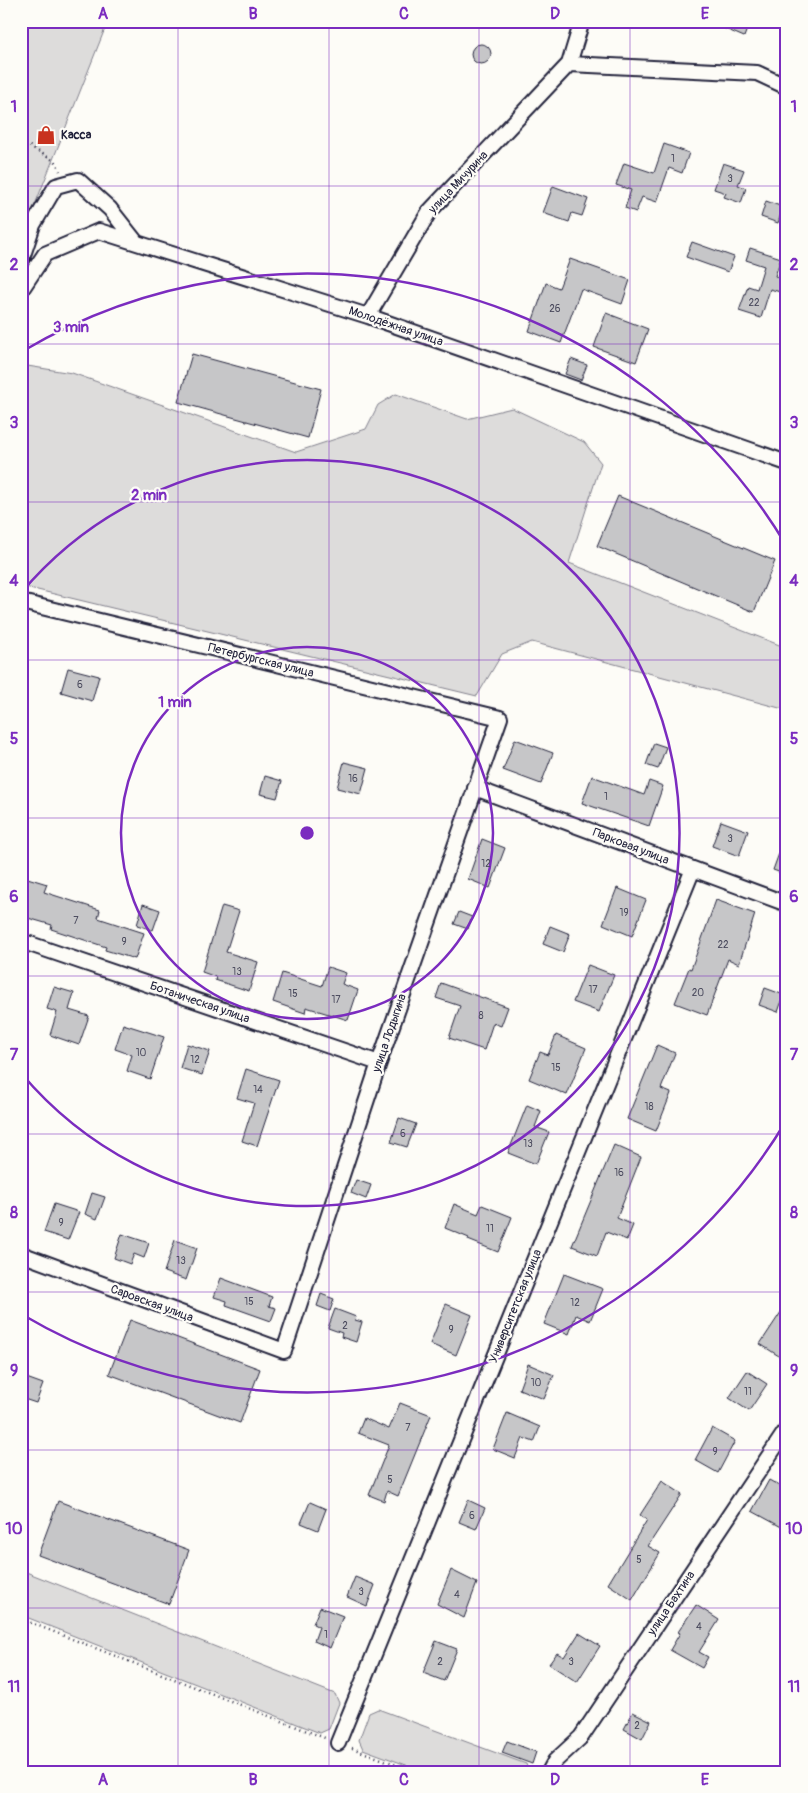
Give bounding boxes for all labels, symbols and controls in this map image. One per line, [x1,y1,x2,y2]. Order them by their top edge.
text: A [98,4,109,24]
text: B [248,4,258,24]
text: C [399,4,409,24]
text: D [550,4,560,24]
text: E [701,4,710,24]
text: 1 [11,97,17,117]
text: 1 [791,97,797,117]
shop icon: Касса [35,124,57,146]
place label: Касса [61,128,92,143]
street label: улица Мичурина [425,148,491,218]
house number: 1 [671,153,675,165]
house number: 3 [727,173,733,185]
text: 2 [10,255,19,275]
text: 2 [790,255,799,275]
house number: 22 [748,297,760,309]
street label: Молодёжная улица [347,303,445,350]
house number: 26 [549,303,561,315]
text: 3 min [53,318,89,337]
text: 3 [10,413,19,433]
text: 3 [790,413,799,433]
text: 2 min [131,486,167,505]
text: 4 [9,571,19,591]
text: 4 [789,571,799,591]
street label: Петербургская улица [206,640,316,681]
house number: 6 [77,679,83,691]
text: 1 min [158,693,192,712]
text: 5 [10,729,19,749]
text: 5 [790,729,799,749]
house number: 16 [348,773,358,785]
house number: 1 [604,791,608,803]
centre of rings [298,824,316,842]
street label: Парковая улица [590,825,672,868]
house number: 3 [727,833,733,845]
house number: 12 [481,858,491,870]
text: 6 [9,887,19,907]
text: 6 [789,887,799,907]
house number: 19 [619,907,629,919]
house number: 7 [73,915,79,927]
house number: 9 [121,936,127,948]
house number: 22 [717,939,729,951]
house number: 13 [232,966,242,978]
street label: Ботаническая улица [148,978,252,1027]
house number: 17 [588,984,598,996]
house number: 20 [692,987,704,999]
house number: 15 [288,988,298,1000]
street label: улица Лодыгина [369,992,410,1075]
house number: 17 [331,994,341,1006]
house number: 8 [478,1010,484,1022]
text: 7 [10,1045,19,1065]
text: 7 [790,1045,799,1065]
house number: 10 [136,1047,147,1059]
house number: 12 [190,1054,200,1066]
house number: 15 [551,1062,561,1074]
house number: 14 [253,1084,263,1096]
house number: 18 [645,1101,653,1113]
house number: 6 [400,1128,406,1140]
house number: 13 [523,1138,533,1150]
house number: 16 [614,1167,624,1179]
text: 8 [10,1203,18,1223]
text: 8 [790,1203,798,1223]
house number: 9 [58,1217,64,1229]
house number: 11 [486,1223,494,1235]
street label: Университетская улица [486,1247,545,1365]
house number: 13 [176,1255,186,1267]
street label: Саровская улица [108,1282,196,1326]
house number: 15 [244,1296,254,1308]
house number: 12 [570,1297,580,1309]
house number: 2 [342,1320,348,1332]
house number: 9 [448,1324,454,1336]
text: 9 [10,1361,18,1381]
text: 9 [790,1361,798,1381]
house number: 10 [531,1377,542,1389]
house number: 11 [744,1386,752,1398]
house number: 7 [405,1422,411,1434]
house number: 9 [712,1446,718,1458]
house number: 5 [387,1474,393,1486]
house number: 6 [469,1510,475,1522]
text: 10 [5,1519,23,1539]
text: 10 [785,1519,803,1539]
house number: 5 [636,1554,642,1566]
street label: улица Бахтина [644,1568,699,1639]
house number: 3 [358,1586,364,1598]
house number: 4 [454,1589,460,1601]
house number: 4 [696,1621,702,1633]
house number: 1 [324,1629,328,1641]
house number: 2 [437,1656,443,1668]
house number: 3 [568,1656,574,1668]
text: 11 [8,1677,20,1697]
text: 11 [788,1677,800,1697]
house number: 2 [634,1720,640,1732]
text: A [98,1770,109,1790]
text: B [248,1770,258,1790]
text: C [399,1770,409,1790]
text: D [550,1770,560,1790]
text: E [701,1770,710,1790]

